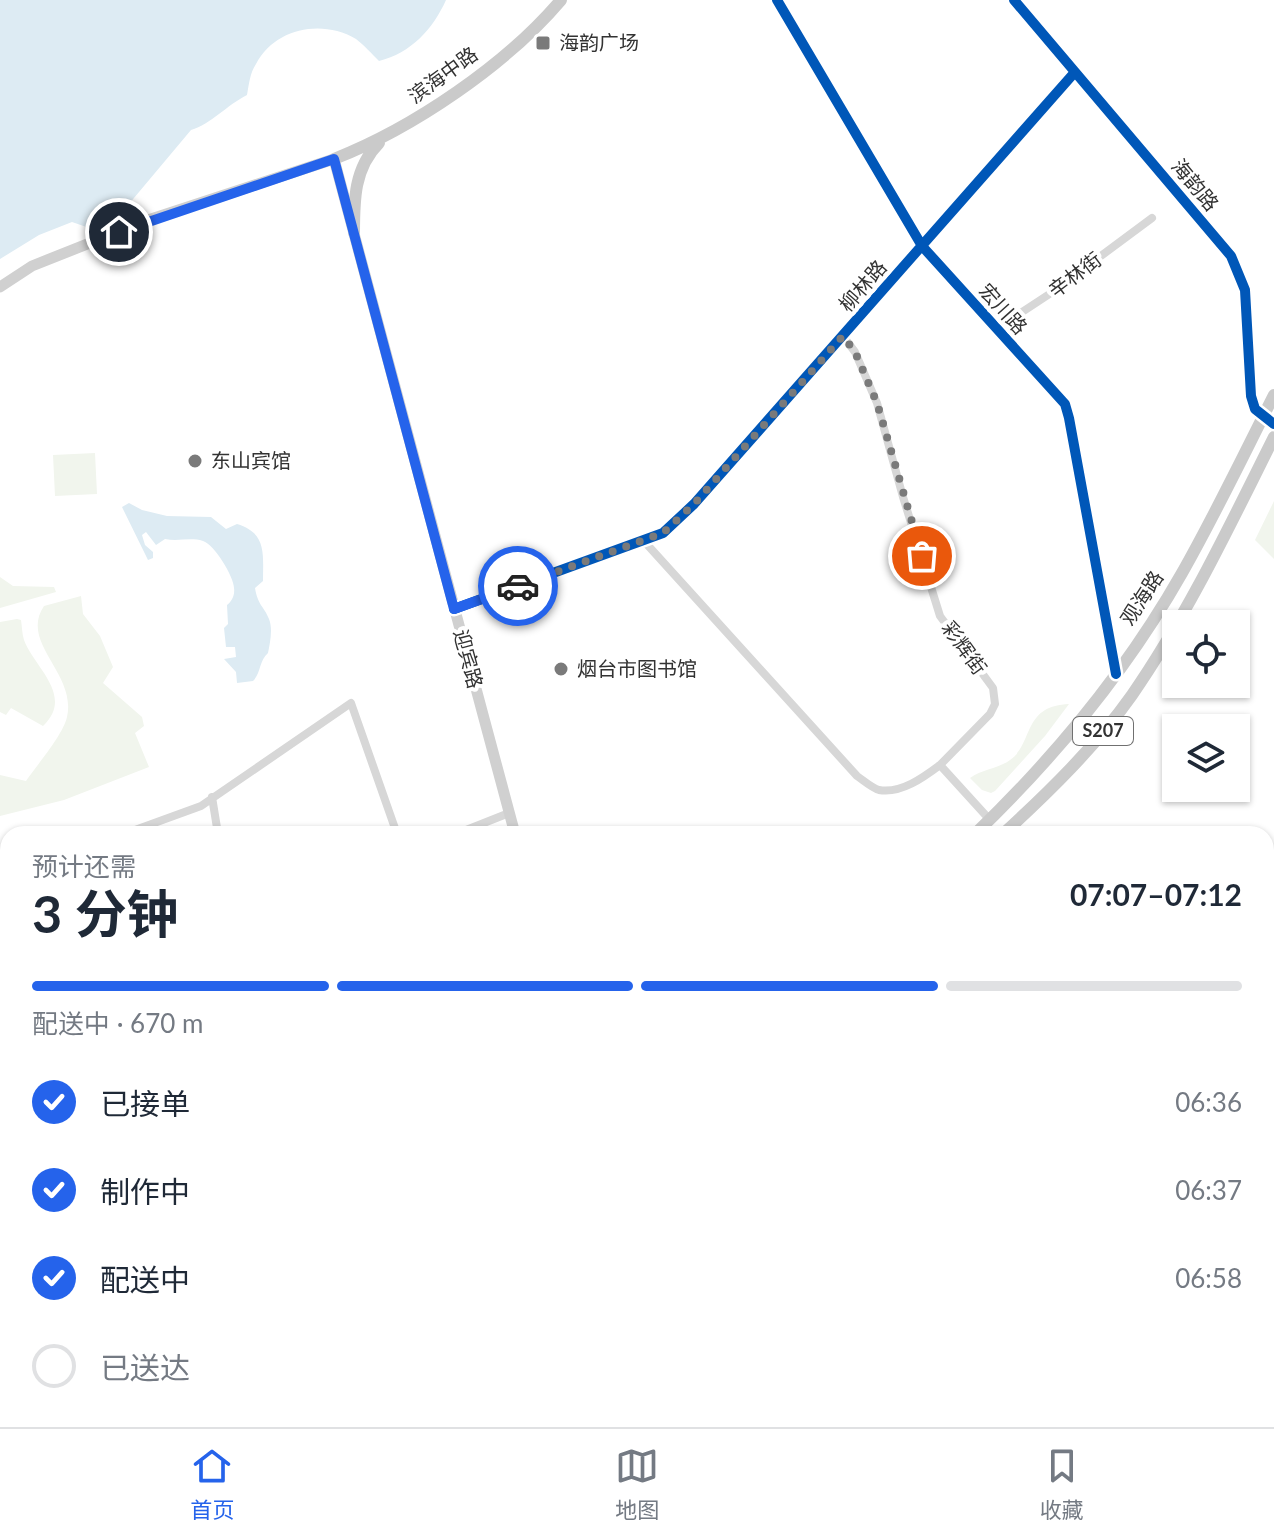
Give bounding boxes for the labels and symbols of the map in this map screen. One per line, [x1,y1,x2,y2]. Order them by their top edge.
place label: 海韵广场 [559,30,639,54]
marker: 海韵广场 [534,34,552,52]
street label: 滨海中路 [403,41,482,107]
street label: 海韵路 [1167,154,1224,215]
pin [85,198,153,266]
street label: 辛林街 [1043,247,1106,302]
street label: 柳林路 [834,255,891,316]
street label: 宏川路 [975,278,1033,339]
place label: 东山宾馆 [211,448,291,472]
marker: 东山宾馆 [186,452,204,470]
pin [888,522,956,590]
courier [478,546,558,626]
street label: 观海路 [1115,566,1168,629]
street label: 彩辉街 [937,616,992,679]
street label: 迎宾路 [450,627,488,691]
place label: 烟台市图书馆 [577,656,697,680]
marker: 烟台市图书馆 [552,660,570,678]
road number: S207 [1073,717,1133,745]

